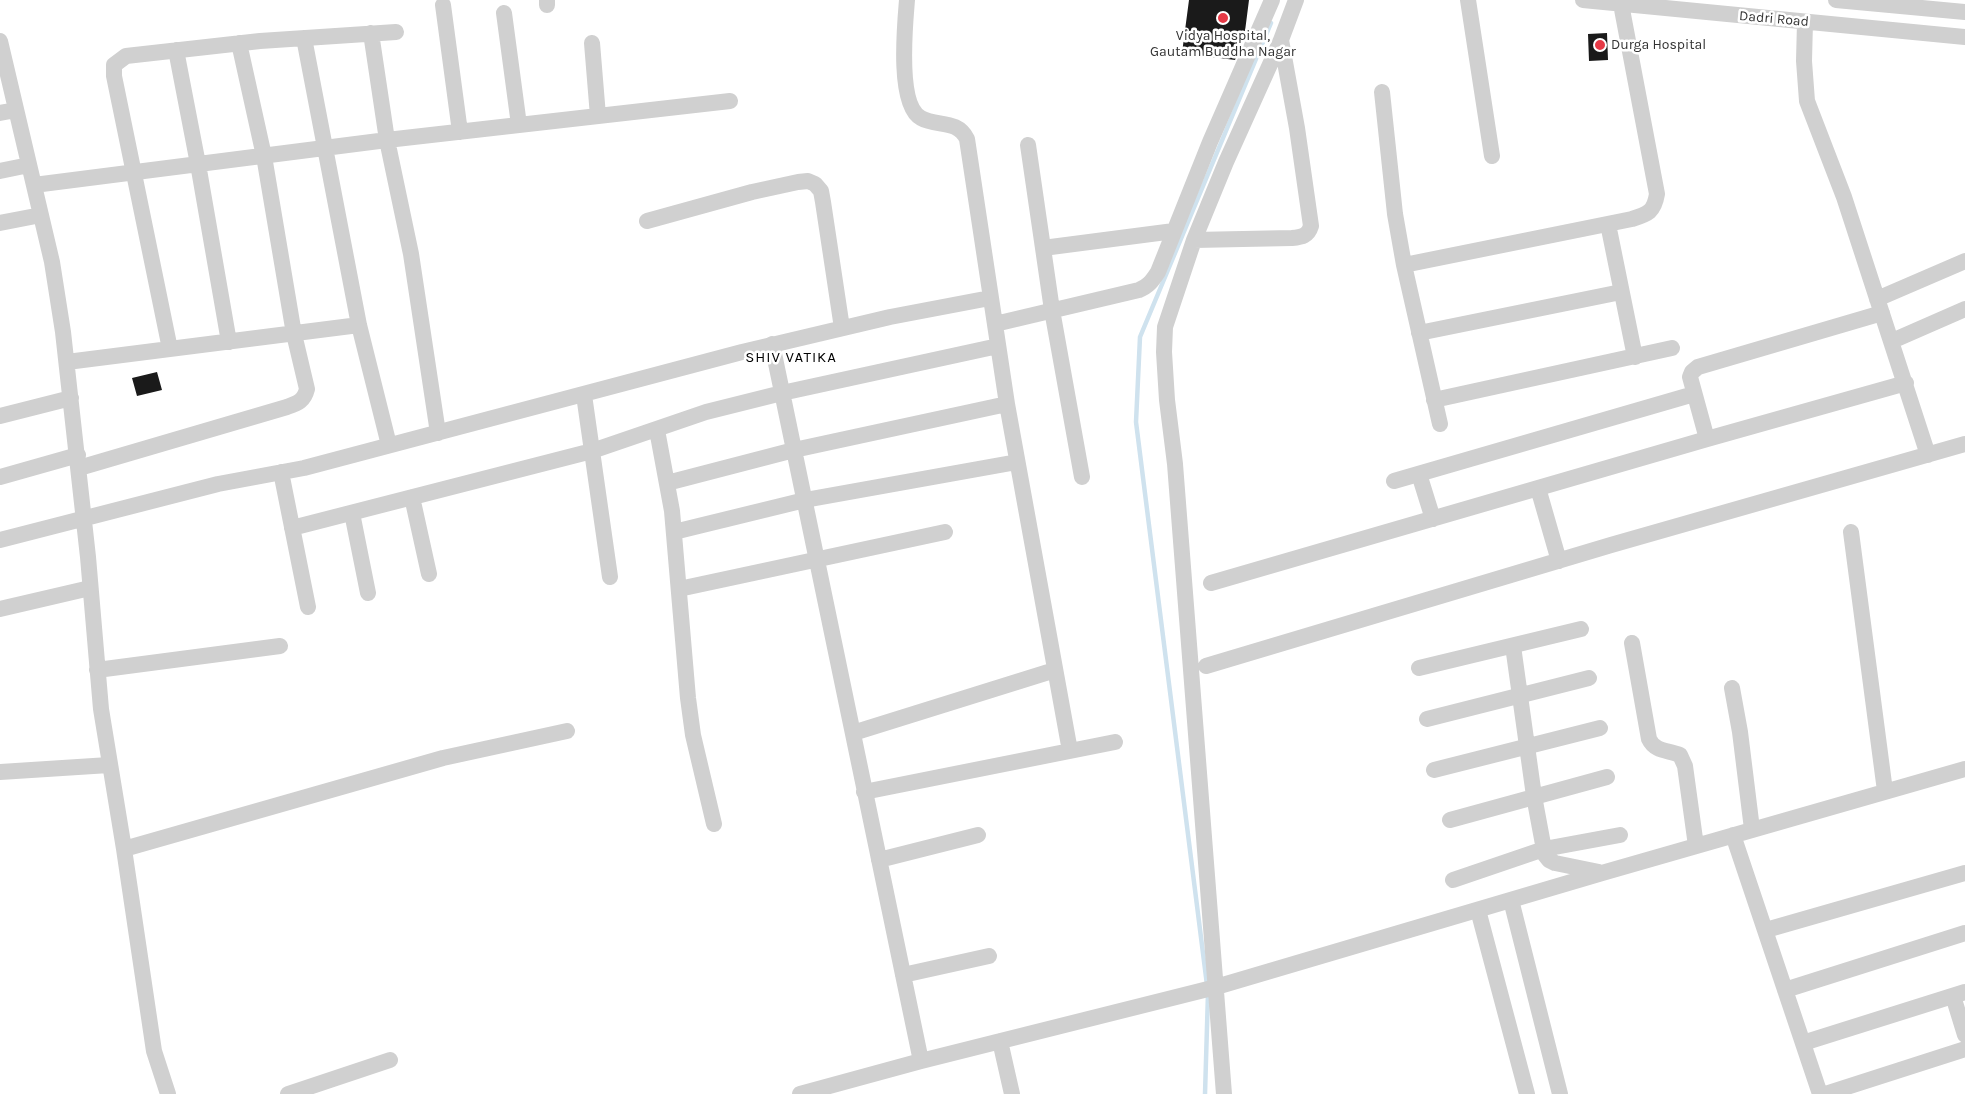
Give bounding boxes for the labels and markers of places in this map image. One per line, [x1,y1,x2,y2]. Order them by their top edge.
marker: Vidya Hospital, Gautam Buddha Nagar [1216,11,1230,25]
place label: Vidya Hospital, Gautam Buddha Nagar [1150,28,1296,60]
place label: Durga Hospital [1611,37,1706,53]
marker: Durga Hospital [1593,38,1607,52]

